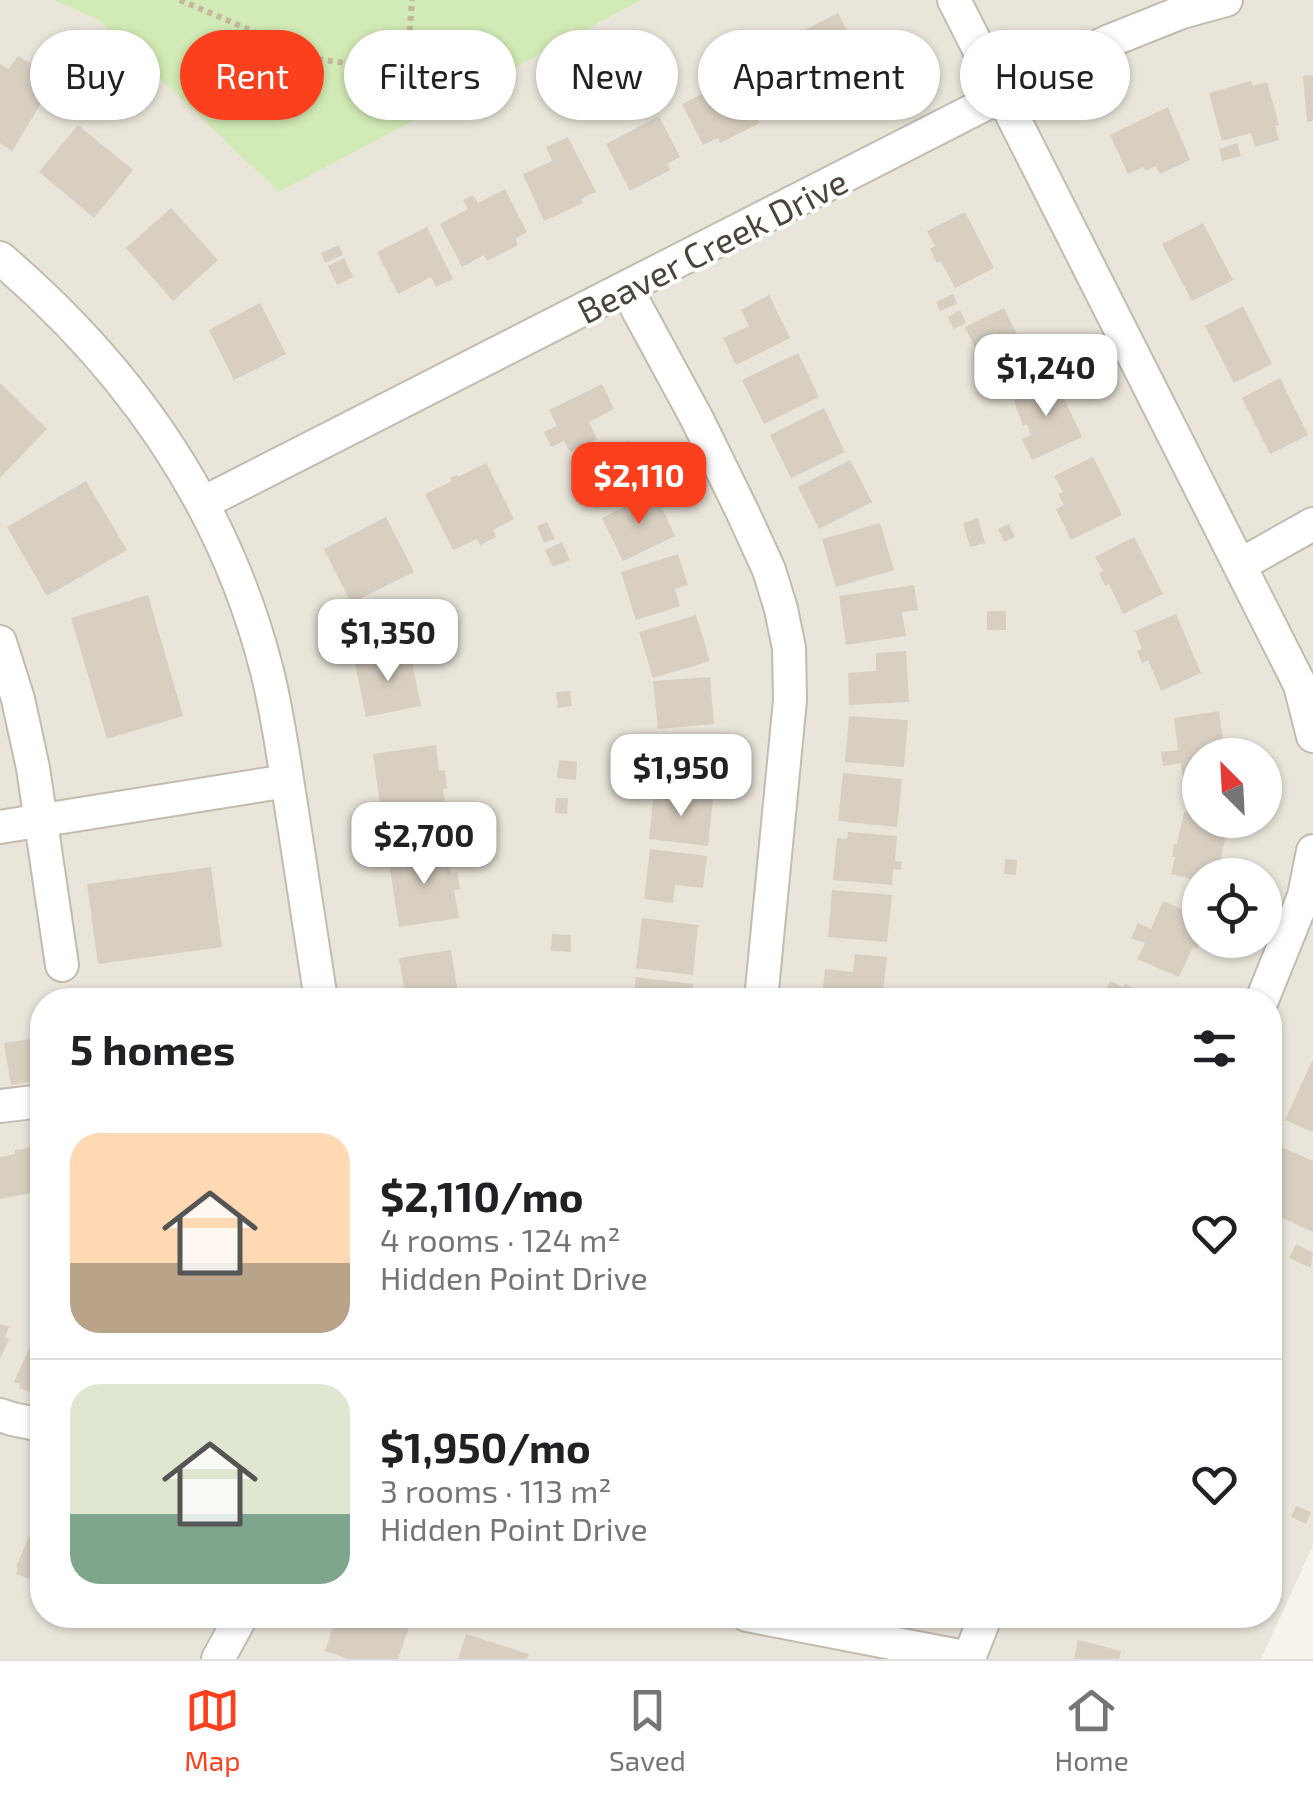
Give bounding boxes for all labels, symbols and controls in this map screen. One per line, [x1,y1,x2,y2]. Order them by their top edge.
chip: Buy [30,30,160,120]
chip: Rent [180,30,324,120]
chip: Filters [344,30,516,120]
chip: New [536,30,678,120]
chip: Apartment [698,30,940,120]
chip: House [960,30,1130,120]
street label: Beaver Creek Drive [570,159,854,331]
pin: $1,240 [965,334,1127,419]
text: $1,240 [996,347,1096,385]
pin: $2,110 [558,442,720,527]
text: $2,110 [593,455,685,493]
pin: $1,350 [307,599,469,684]
text: $1,350 [340,612,436,650]
pin: $1,950 [600,734,762,819]
north arrow [1182,738,1282,838]
map controls [1182,738,1282,958]
text: $1,950 [633,747,729,785]
pin: $2,700 [343,802,505,887]
text: $2,700 [373,815,475,853]
button: locate [1182,858,1282,958]
icon: filters [1187,1021,1242,1076]
text: 5 homes [70,1023,235,1073]
text: $2,110/mo [380,1170,584,1220]
icon: home [150,1173,270,1293]
icon: heart [1187,1206,1242,1261]
text: 4 rooms · 124 m² [380,1220,621,1258]
text: Hidden Point Drive [380,1258,648,1296]
text: $1,950/mo [380,1421,591,1471]
icon: home [150,1424,270,1544]
icon: heart [1187,1457,1242,1512]
text: 3 rooms · 113 m² [380,1471,612,1509]
text: Hidden Point Drive [380,1509,648,1547]
tab: Map [184,1683,240,1777]
tab: Saved [609,1683,686,1777]
tab: Home [1055,1683,1129,1777]

